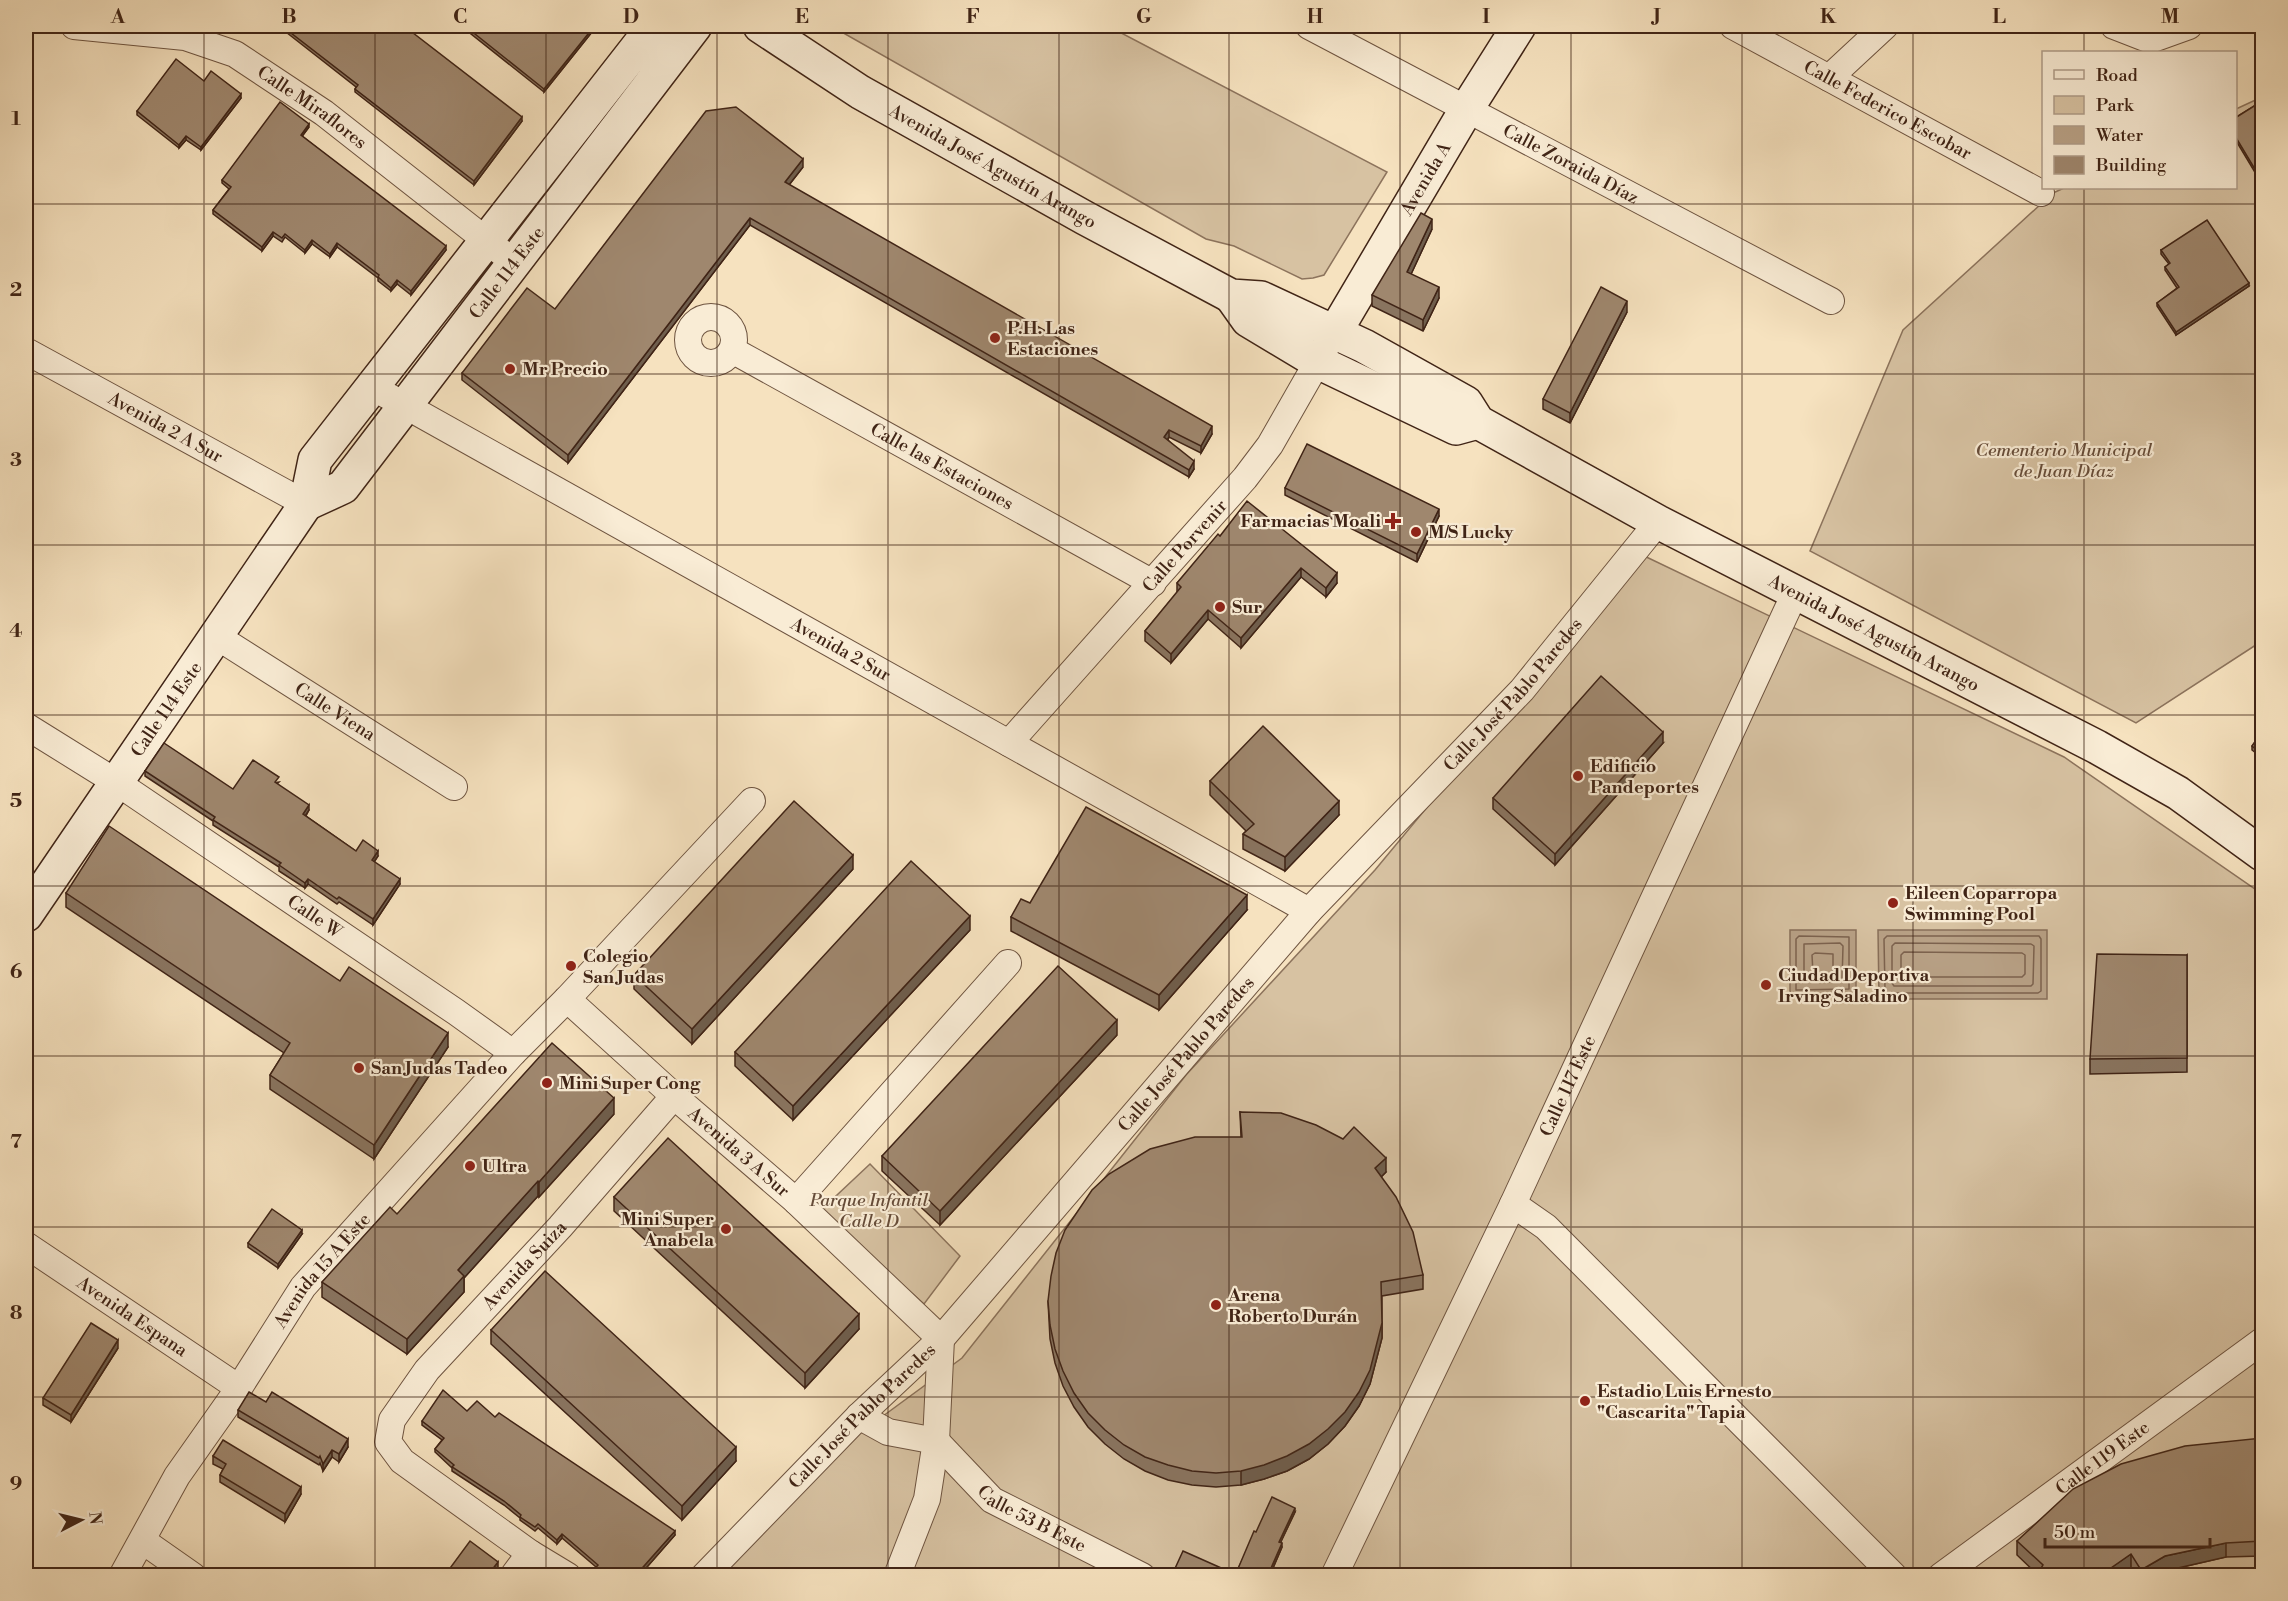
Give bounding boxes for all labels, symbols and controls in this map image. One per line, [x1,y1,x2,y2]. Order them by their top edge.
text: A [110,5,126,30]
text: B [281,5,297,30]
text: C [453,5,467,30]
text: D [623,5,639,30]
text: E [795,5,809,30]
text: F [966,5,980,30]
text: G [1136,5,1152,30]
text: H [1307,5,1324,30]
text: I [1482,5,1490,30]
text: J [1650,5,1661,30]
text: K [1820,5,1837,30]
text: L [1992,5,2006,30]
text: M [2161,5,2180,30]
legend [2042,51,2237,189]
street label: Calle Federico Escobar [1800,55,1976,165]
street label: Calle Miraflores [253,60,372,154]
text: Road [2096,64,2139,87]
text: Park [2096,94,2135,117]
street label: Avenida José Agustín Arango [884,99,1100,234]
text: 1 [11,107,21,132]
street label: Calle Zoraida Díaz [1499,119,1643,209]
text: Water [2095,124,2144,147]
street label: Avenida A [1394,137,1456,220]
text: Building [2095,154,2167,177]
street label: Calle 114 Este [464,222,549,324]
text: 2 [10,278,22,303]
place label: P.H. Las Estaciones [1007,317,1099,361]
marker: P.H. Las Estaciones [988,331,1002,345]
place label: Mr Precio [522,358,608,381]
marker: Mr Precio [503,362,517,376]
street label: Avenida 2 A Sur [103,386,227,468]
street label: Calle las Estaciones [866,417,1018,515]
park label: Cementerio Municipal de Juan Díaz [1976,439,2153,483]
text: 3 [10,448,22,473]
street label: Calle Porvenir [1137,494,1232,597]
place label: Farmacias Moali [1240,510,1381,533]
marker: Farmacias Moali [1386,514,1400,528]
place label: M/S Lucky [1428,521,1514,544]
marker: M/S Lucky [1409,525,1423,539]
street label: Avenida José Agustín Arango [1764,569,1984,696]
place label: Sur [1232,596,1262,619]
marker: Sur [1213,600,1227,614]
street label: Avenida 2 Sur [786,611,895,686]
street label: Calle José Pablo Paredes [1438,613,1587,776]
text: 4 [9,619,23,644]
street label: Calle 114 Este [126,657,207,761]
street label: Calle Viena [290,677,381,746]
place label: Edificio Pandeportes [1590,755,1699,799]
marker: Edificio Pandeportes [1571,769,1585,783]
text: 5 [10,789,22,814]
place label: Eileen Coparropa Swimming Pool [1905,882,2057,926]
street label: Calle W [283,890,347,944]
marker: Eileen Coparropa Swimming Pool [1886,896,1900,910]
place label: Colegio San Judas [583,945,664,989]
marker: Colegio San Judas [564,959,578,973]
text: 6 [10,960,23,985]
place label: Ciudad Deportiva Irving Saladino [1778,964,1930,1008]
street label: Calle José Pablo Paredes [1113,971,1259,1137]
marker: Ciudad Deportiva Irving Saladino [1759,978,1773,992]
street label: Calle 117 Este [1534,1032,1601,1140]
place label: San Judas Tadeo [371,1057,508,1080]
marker: San Judas Tadeo [352,1061,366,1075]
place label: Mini Super Cong [559,1072,701,1095]
marker: Mini Super Cong [540,1076,554,1090]
street label: Avenida 3 A Sur [682,1101,795,1202]
text: 7 [10,1130,22,1155]
place label: Ultra [482,1155,527,1178]
marker: Ultra [463,1159,477,1173]
park label: Parque Infantil Calle D [809,1189,928,1233]
street label: Avenida 15 A Este [268,1208,376,1333]
place label: Mini Super Anabela [620,1208,714,1252]
street label: Avenida Suiza [477,1215,572,1315]
marker: Mini Super Anabela [719,1222,733,1236]
street label: Avenida Espana [72,1270,193,1362]
place label: Arena Roberto Durán [1227,1284,1357,1328]
marker: Arena Roberto Durán [1209,1298,1223,1312]
text: 8 [10,1301,23,1326]
street label: Calle José Pablo Paredes [783,1338,941,1493]
place label: Estadio Luis Ernesto "Cascarita" Tapia [1597,1380,1772,1424]
marker: Estadio Luis Ernesto "Cascarita" Tapia [1578,1394,1592,1408]
street label: Calle 119 Este [2051,1416,2154,1500]
text: 9 [10,1472,22,1497]
street label: Calle 53 B Este [972,1480,1090,1557]
north arrow [51,1490,111,1550]
text: N [84,1511,106,1526]
scale bar [2045,1511,2210,1549]
text: 50 m [2054,1521,2096,1544]

